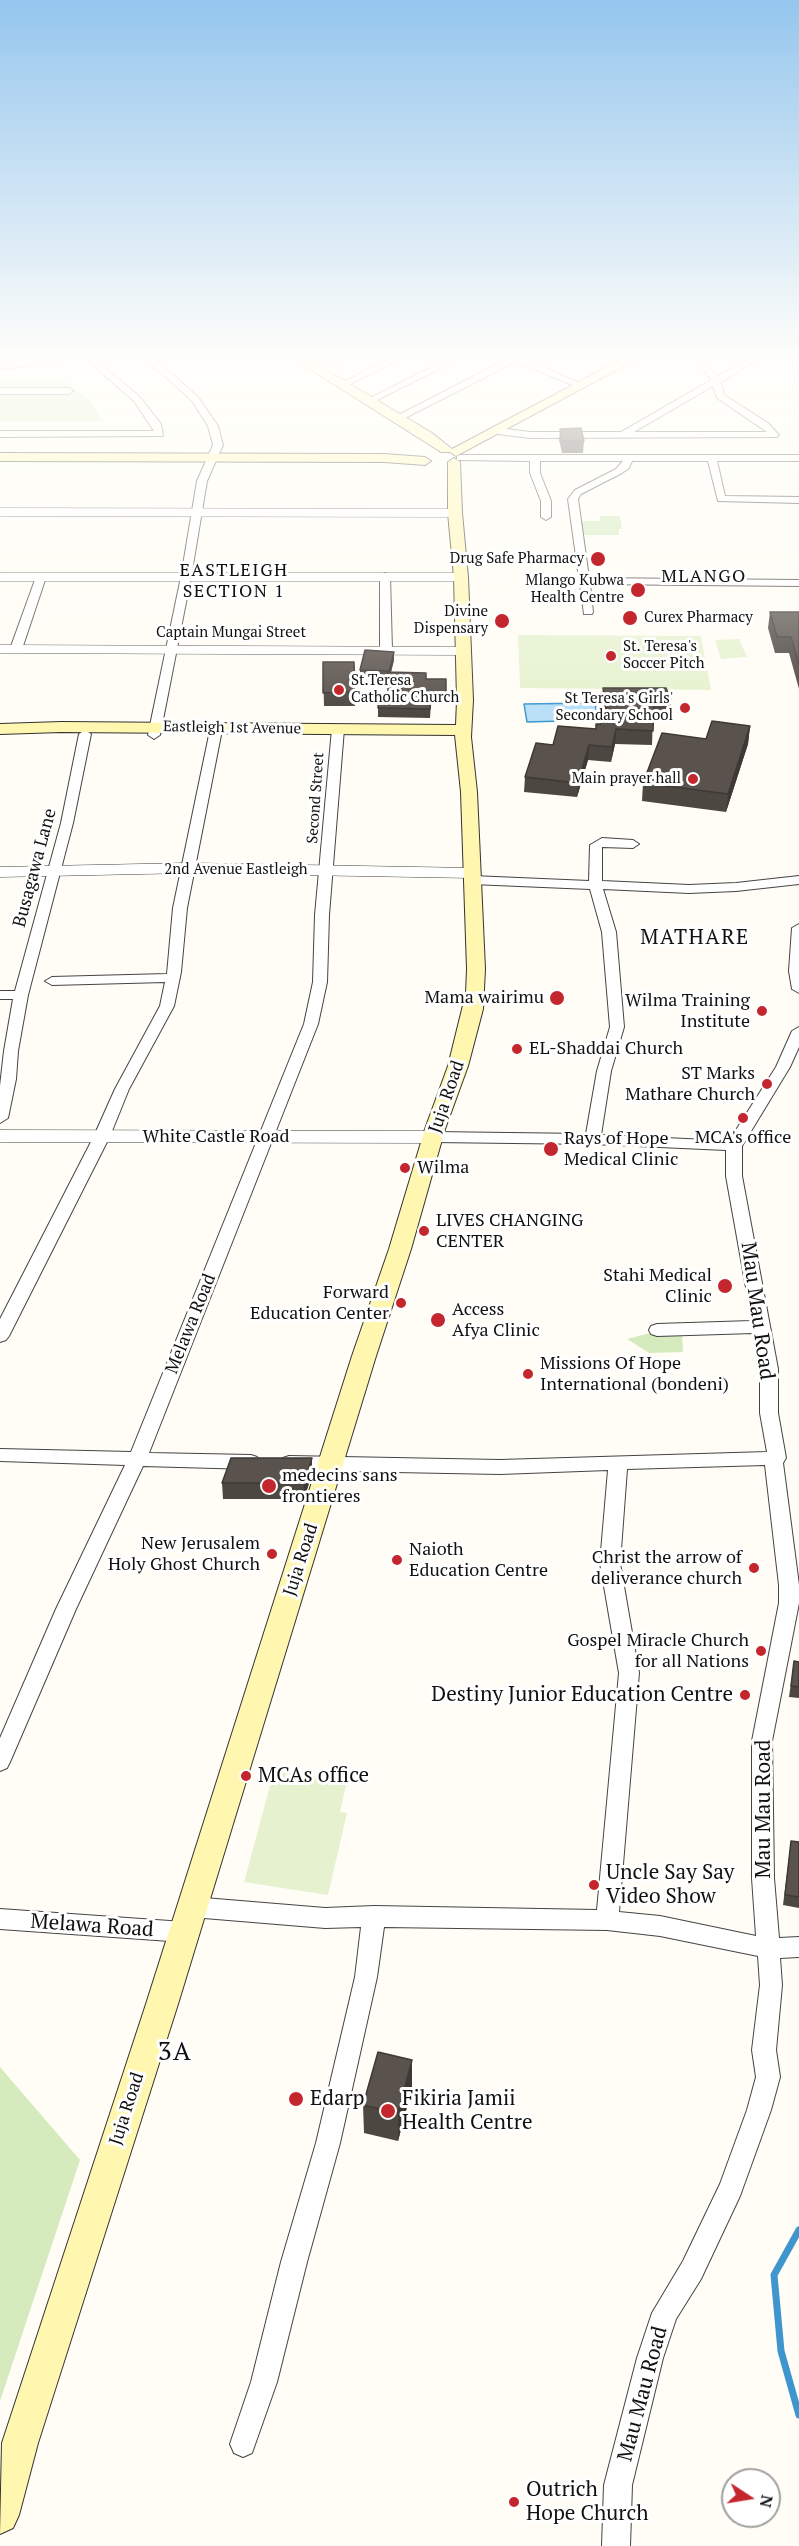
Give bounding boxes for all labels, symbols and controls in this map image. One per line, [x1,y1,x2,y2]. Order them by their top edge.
place label: Drug Safe Pharmacy [450,550,584,568]
marker: Drug Safe Pharmacy [589,550,607,568]
district label: EASTLEIGH SECTION 1 [179,560,289,602]
district label: MLANGO [661,566,747,588]
place label: Mlango Kubwa Health Centre [525,572,624,607]
marker: Mlango Kubwa Health Centre [629,581,647,599]
place label: Divine Dispensary [414,603,488,638]
marker: Curex Pharmacy [621,609,639,627]
place label: Curex Pharmacy [644,609,753,627]
marker: Divine Dispensary [493,612,511,630]
street label: Captain Mungai Street [156,624,306,642]
place label: St. Teresa's Soccer Pitch [623,638,705,673]
marker: St. Teresa's Soccer Pitch [604,649,618,663]
place label: St.Teresa Catholic Church [351,672,459,707]
marker: St.Teresa Catholic Church [332,683,346,697]
place label: St Teresa's Girls' Secondary School [555,690,673,725]
marker: St Teresa's Girls' Secondary School [678,701,692,715]
street label: Eastleigh 1st Avenue [163,718,301,738]
street label: Second Street [304,752,328,844]
place label: Main prayer hall [572,770,681,788]
marker: Main prayer hall [686,772,700,786]
street label: Busagawa Lane [9,806,61,930]
street label: 2nd Avenue Eastleigh [164,861,308,879]
district label: MATHARE [640,925,750,951]
place label: Mama wairimu [424,987,544,1009]
marker: Mama wairimu [548,989,566,1007]
place label: Wilma Training Institute [625,990,750,1032]
marker: Wilma Training Institute [755,1004,769,1018]
place label: EL-Shaddai Church [529,1038,683,1060]
marker: EL-Shaddai Church [510,1042,524,1056]
street label: Juja Road [425,1058,469,1136]
place label: ST Marks Mathare Church [625,1063,755,1106]
marker: ST Marks Mathare Church [760,1077,774,1091]
marker: MCA's office [736,1111,750,1125]
street label: White Castle Road [142,1126,290,1148]
place label: MCA's office [695,1127,791,1149]
place label: Rays of Hope Medical Clinic [564,1128,678,1170]
marker: Rays of Hope Medical Clinic [542,1140,560,1158]
place label: Wilma [417,1157,469,1179]
marker: Wilma [398,1161,412,1175]
place label: LIVES CHANGING CENTER [436,1210,583,1252]
marker: LIVES CHANGING CENTER [417,1224,431,1238]
street label: Mau Mau Road [735,1241,779,1381]
place label: Stahi Medical Clinic [603,1265,712,1308]
street label: Melawa Road [161,1271,221,1377]
marker: Stahi Medical Clinic [716,1277,734,1295]
place label: Forward Education Center [250,1282,389,1324]
marker: Forward Education Center [394,1296,408,1310]
place label: Access Afya Clinic [452,1299,540,1342]
marker: Access Afya Clinic [429,1311,447,1329]
place label: Missions Of Hope International (bondeni) [540,1353,729,1396]
marker: Missions Of Hope International (bondeni) [521,1367,535,1381]
place label: medecins sans frontieres [282,1465,398,1508]
marker: medecins sans frontieres [260,1477,278,1495]
street label: Juja Road [279,1521,323,1599]
place label: New Jerusalem Holy Ghost Church [108,1533,260,1576]
place label: Naioth Education Centre [409,1539,548,1582]
marker: New Jerusalem Holy Ghost Church [265,1547,279,1561]
place label: Christ the arrow of deliverance church [591,1547,742,1590]
marker: Naioth Education Centre [390,1553,404,1567]
marker: Christ the arrow of deliverance church [747,1561,761,1575]
place label: Gospel Miracle Church for all Nations [567,1630,749,1672]
marker: Gospel Miracle Church for all Nations [754,1644,768,1658]
place label: Destiny Junior Education Centre [431,1682,733,1708]
marker: Destiny Junior Education Centre [738,1688,752,1702]
street label: Mau Mau Road [751,1740,777,1878]
place label: MCAs office [258,1763,369,1789]
marker: MCAs office [239,1769,253,1783]
place label: Uncle Say Say Video Show [606,1860,734,1910]
marker: Uncle Say Say Video Show [587,1878,601,1892]
street label: Melawa Road [30,1909,154,1943]
district label: 3A [158,2037,192,2069]
street label: Juja Road [105,2070,149,2148]
place label: Edarp [310,2086,364,2112]
place label: Fikiria Jamii Health Centre [402,2086,532,2136]
marker: Edarp [287,2090,305,2108]
marker: Fikiria Jamii Health Centre [379,2102,397,2120]
street label: Mau Mau Road [613,2324,673,2464]
north arrow [721,2468,781,2528]
place label: Outrich Hope Church [526,2477,649,2527]
text: N [755,2493,779,2510]
marker: Outrich Hope Church [507,2495,521,2509]

